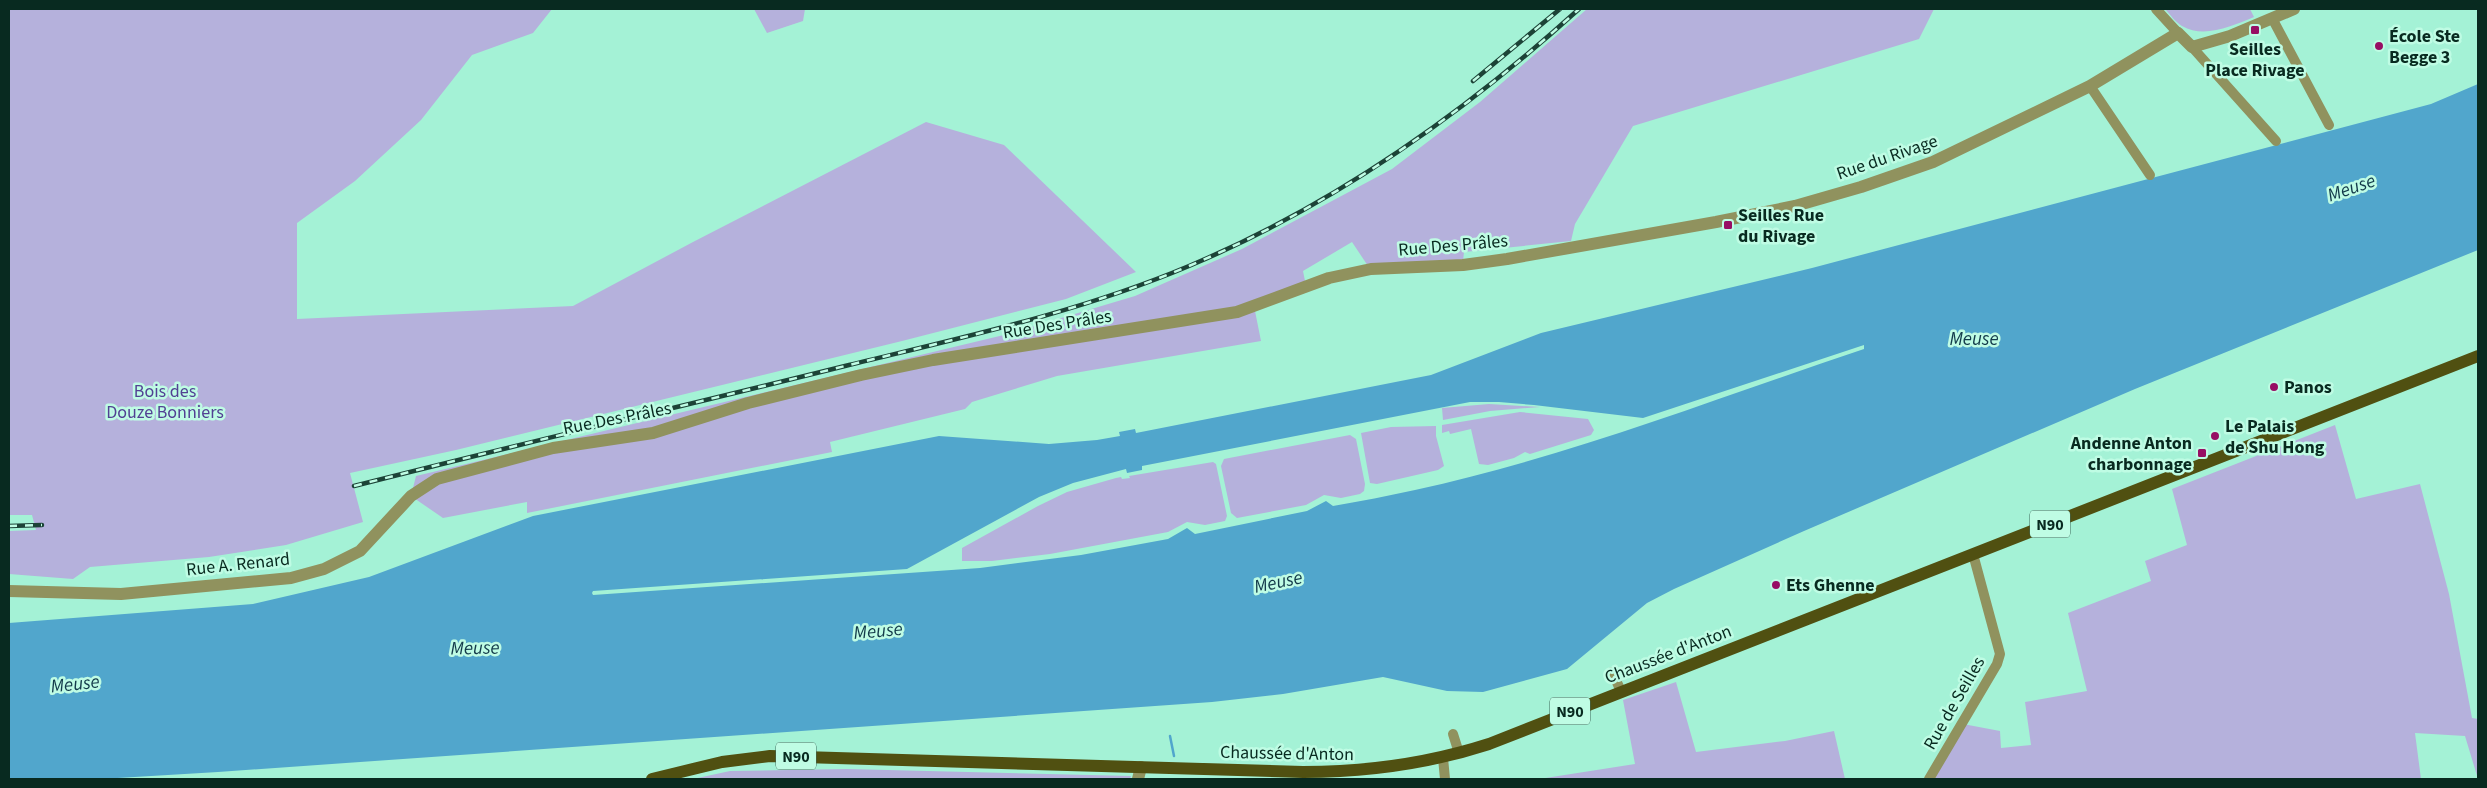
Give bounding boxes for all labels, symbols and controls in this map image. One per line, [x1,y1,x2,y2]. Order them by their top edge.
marker: Seilles Place Rivage [2249,24,2261,36]
place label: École Ste Begge 3 [2389,24,2460,70]
place label: Seilles Place Rivage [2205,37,2305,83]
marker: École Ste Begge 3 [2373,40,2385,52]
street label: Rue du Rivage [1833,128,1941,186]
water label: Meuse [2324,168,2379,209]
place label: Seilles Rue du Rivage [1738,203,1824,249]
marker: Seilles Rue du Rivage [1722,219,1734,231]
street label: Rue Des Prâles [1397,228,1509,263]
street label: Rue Des Prâles [1001,304,1113,345]
water label: Meuse [1949,326,1999,353]
place label: Panos [2284,375,2332,400]
park label: Bois des Douze Bonniers [106,379,224,425]
marker: Panos [2268,381,2280,393]
street label: Rue Des Prâles [561,396,673,441]
place label: Le Palais de Shu Hong [2225,414,2325,460]
marker: Le Palais de Shu Hong [2209,430,2221,442]
place label: Andenne Anton charbonnage [2070,431,2192,477]
marker: Andenne Anton charbonnage [2196,447,2208,459]
road number: N90 [2030,510,2070,538]
street label: Rue A. Renard [185,547,291,582]
water label: Meuse [1251,564,1305,601]
place label: Ets Ghenne [1786,573,1875,598]
marker: Ets Ghenne [1770,579,1782,591]
water label: Meuse [852,616,904,647]
street label: Chaussée d'Anton [1601,619,1735,690]
water label: Meuse [450,635,500,662]
street label: Rue de Seilles [1918,652,1991,754]
water label: Meuse [49,668,101,700]
road number: N90 [1550,698,1590,724]
street label: Chaussée d'Anton [1220,740,1354,767]
road number: N90 [776,742,816,769]

